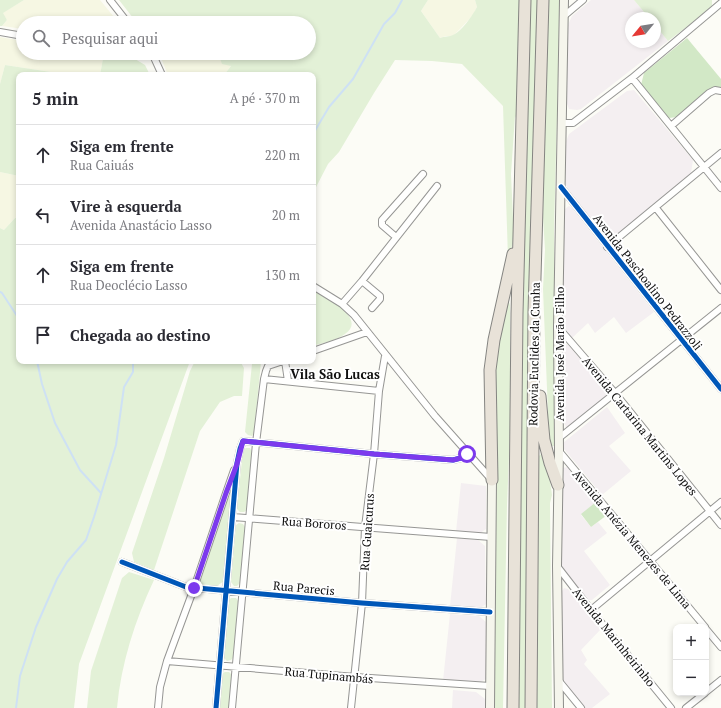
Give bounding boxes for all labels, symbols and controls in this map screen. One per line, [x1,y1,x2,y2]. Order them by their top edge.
north arrow [625,12,661,48]
search box [16,16,316,60]
icon: search [30,27,52,49]
text: Pesquisar aqui [62,28,158,48]
text: 5 min [32,87,79,110]
text: A pé · 370 m [230,89,300,107]
text: Siga em frente [70,136,174,156]
icon: ahead [32,144,54,166]
text: 220 m [265,146,300,164]
text: Rua Caiuás [70,156,134,174]
text: Vire à esquerda [70,196,182,216]
icon: left [32,204,54,226]
text: 20 m [272,206,300,224]
street label: Avenida Paschoalino Pedrazzoli [590,211,706,353]
text: Avenida Anastácio Lasso [70,216,212,234]
text: Siga em frente [70,256,174,276]
icon: ahead [32,264,54,286]
text: 130 m [265,266,300,284]
text: Rua Deoclécio Lasso [70,276,187,294]
street label: Rodovia Euclides da Cunha [525,282,543,426]
street label: Avenida José Marão Filho [552,286,567,421]
icon: arrive [32,324,54,346]
text: Chegada ao destino [70,325,210,345]
street label: Avenida Cartarina Martins Lopes [579,353,701,499]
district label: Vila São Lucas [290,365,380,383]
route start [458,445,476,463]
street label: Avenida Anézia Menezes de Lima [569,467,695,611]
street label: Rua Guaicurus [357,493,377,571]
street label: Rua Bororos [281,513,347,533]
street label: Rua Parecis [273,578,335,598]
route end [185,579,203,597]
street label: Avenida Marinheirinho [569,584,659,690]
map controls [673,624,709,696]
button: + [673,624,709,660]
button: − [673,660,709,696]
street label: Rua Tupinambás [284,664,374,686]

